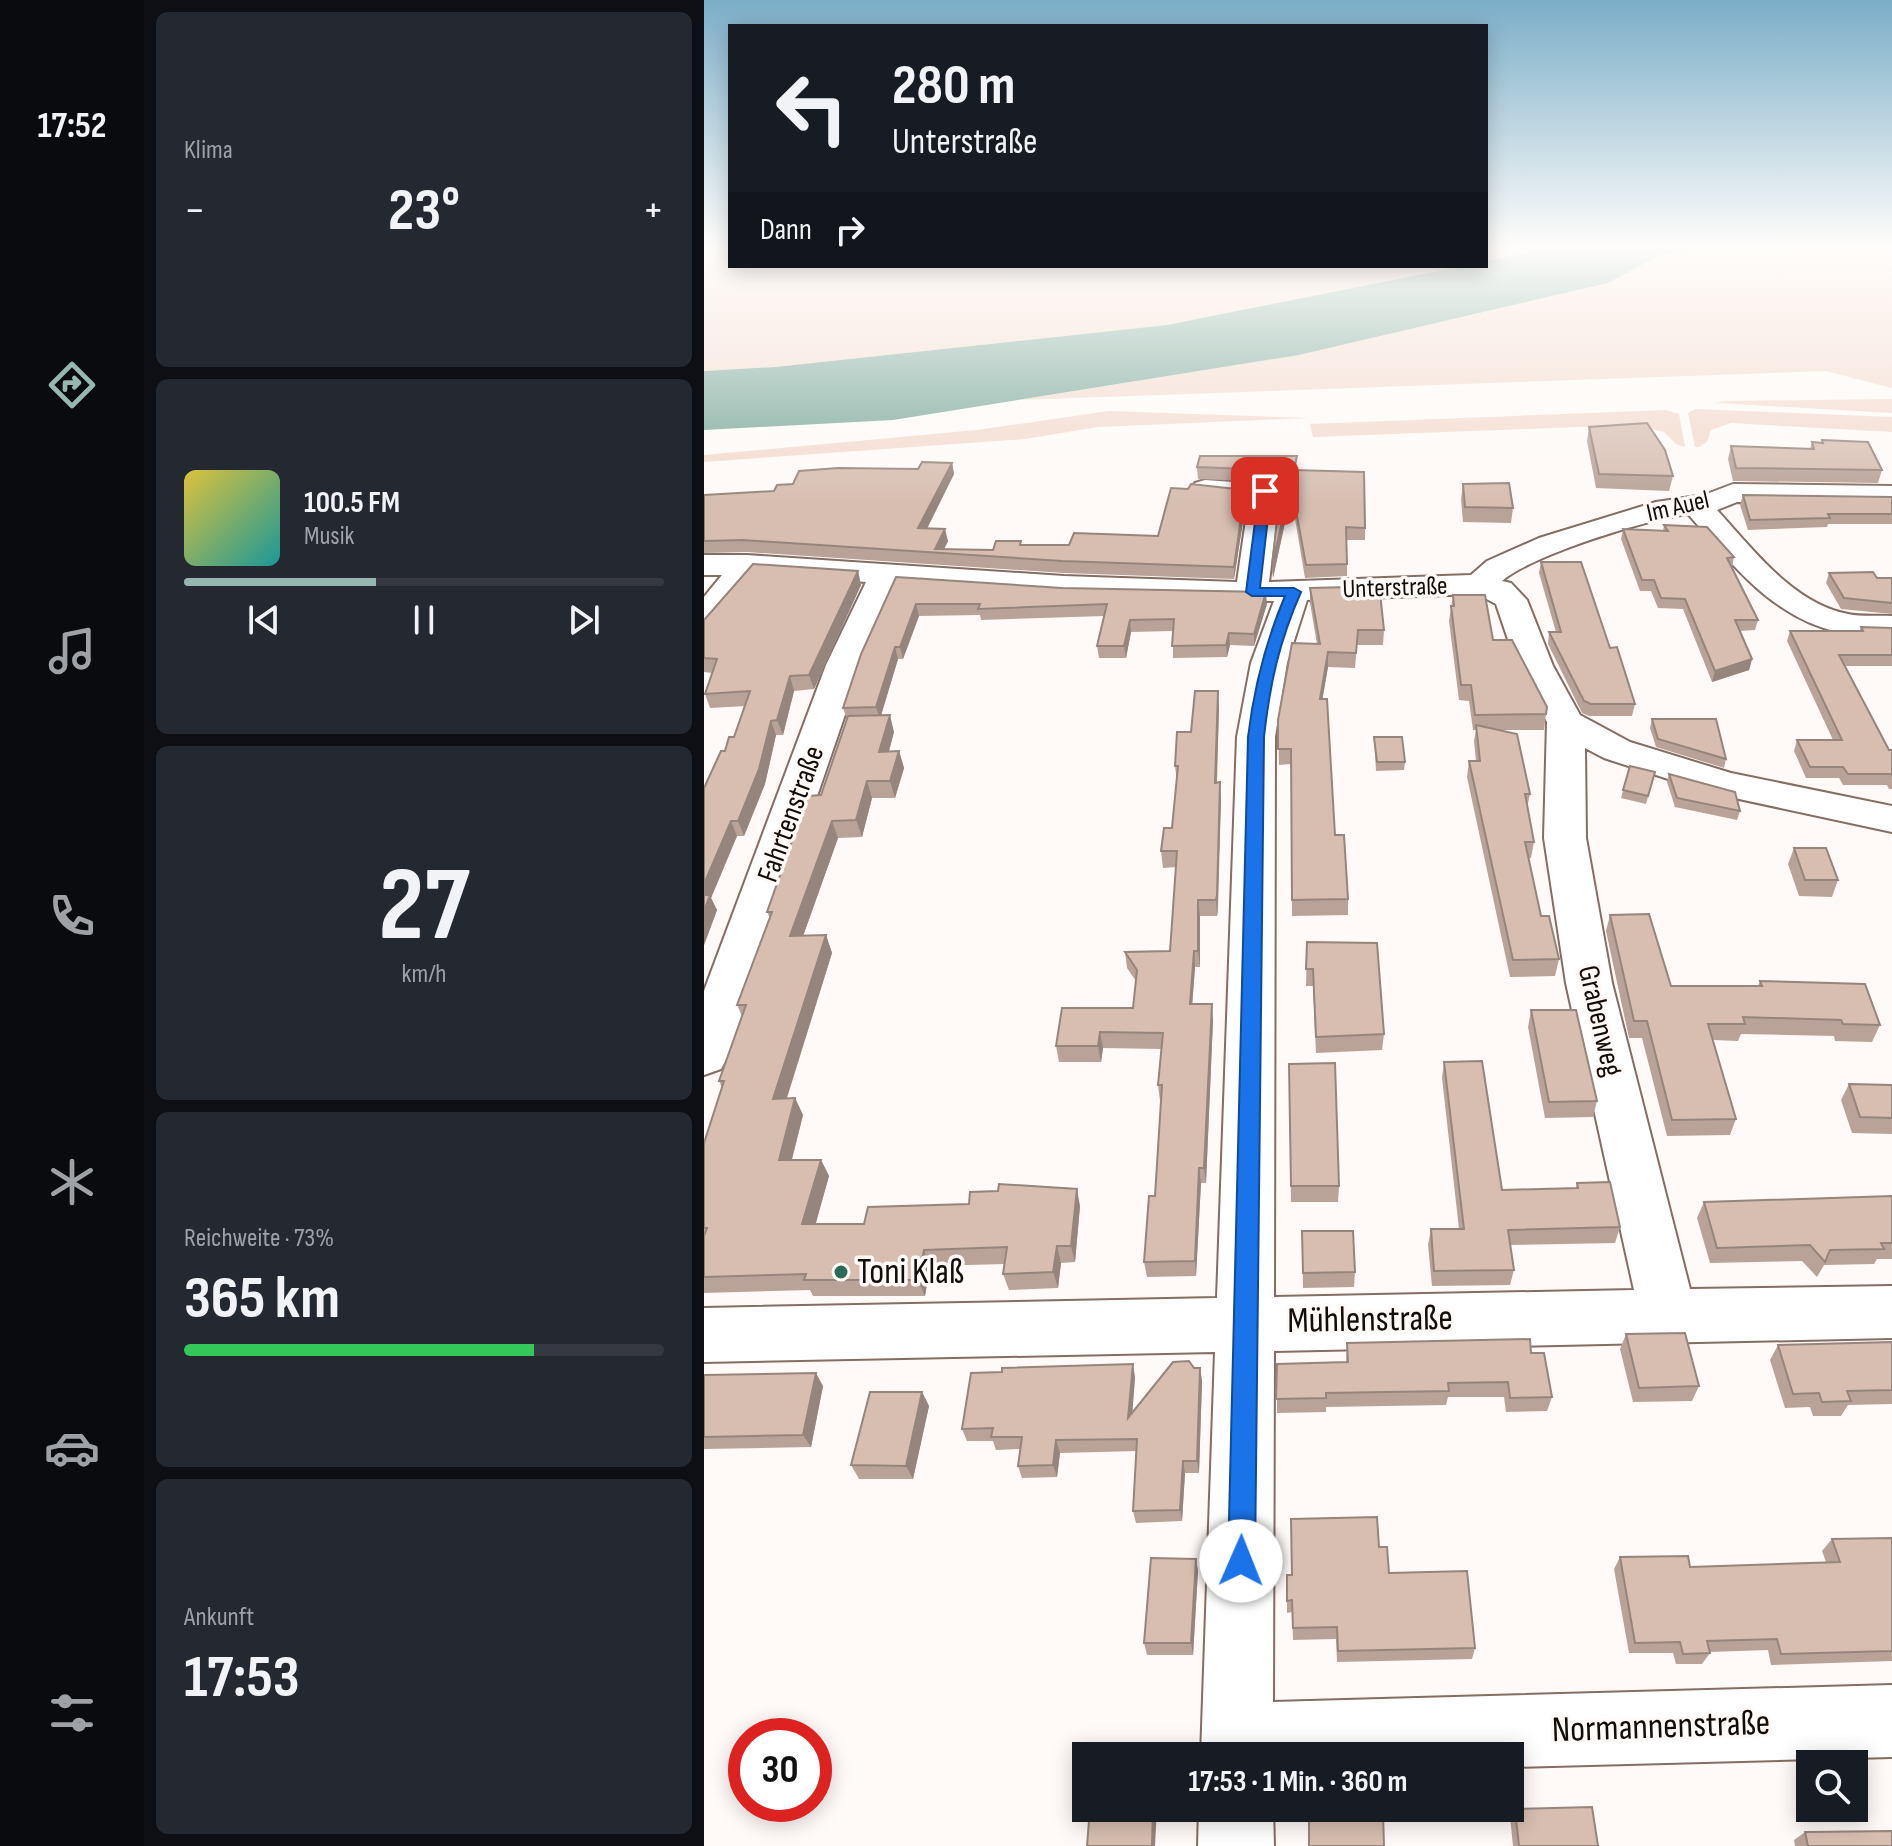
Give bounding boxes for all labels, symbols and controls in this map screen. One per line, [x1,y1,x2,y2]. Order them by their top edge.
text: 280 m [892,53,1015,120]
icon: left [760,56,864,160]
text: 17:52 [37,105,107,148]
text: Unterstraße [892,121,1038,164]
text: Klima [184,135,233,166]
text: 23° [388,175,460,247]
text: − [184,184,206,237]
text: + [642,184,664,237]
icon: right [828,208,872,252]
text: Dann [760,212,812,248]
icon: directions [44,357,100,413]
pin [1231,457,1299,525]
icon: arrive [1243,469,1287,513]
text: 100.5 FM [304,485,400,521]
street label: Im Auel [1644,485,1712,529]
text: Musik [304,521,354,552]
street label: Unterstraße [1342,571,1448,605]
icon: previous [242,598,286,642]
icon: pause [402,598,446,642]
icon: next [562,598,606,642]
icon: music [44,623,100,679]
street label: Fahrtenstraße [750,741,832,887]
text: 27 [379,844,469,969]
icon: phone [44,888,100,944]
text: km/h [402,959,446,990]
street label: Grabenweg [1570,962,1630,1080]
icon: climate [44,1154,100,1210]
text: Reichweite · 73% [184,1223,334,1254]
place label: Toni Klaß [857,1251,964,1294]
text: 365 km [184,1263,340,1335]
marker: Toni Klaß [832,1263,850,1281]
street label: Mühlenstraße [1287,1297,1453,1343]
icon: car [44,1420,100,1476]
position arrow [1199,1519,1283,1603]
text: Ankunft [184,1602,254,1633]
text: 17:53 [184,1642,300,1714]
icon: filters [44,1685,100,1741]
street label: Normannenstraße [1551,1702,1771,1752]
speed limit sign: 30 [728,1718,832,1822]
map controls [1796,1750,1868,1822]
button: search [1796,1750,1868,1822]
text: 17:53 · 1 Min. · 360 m [1189,1764,1407,1800]

